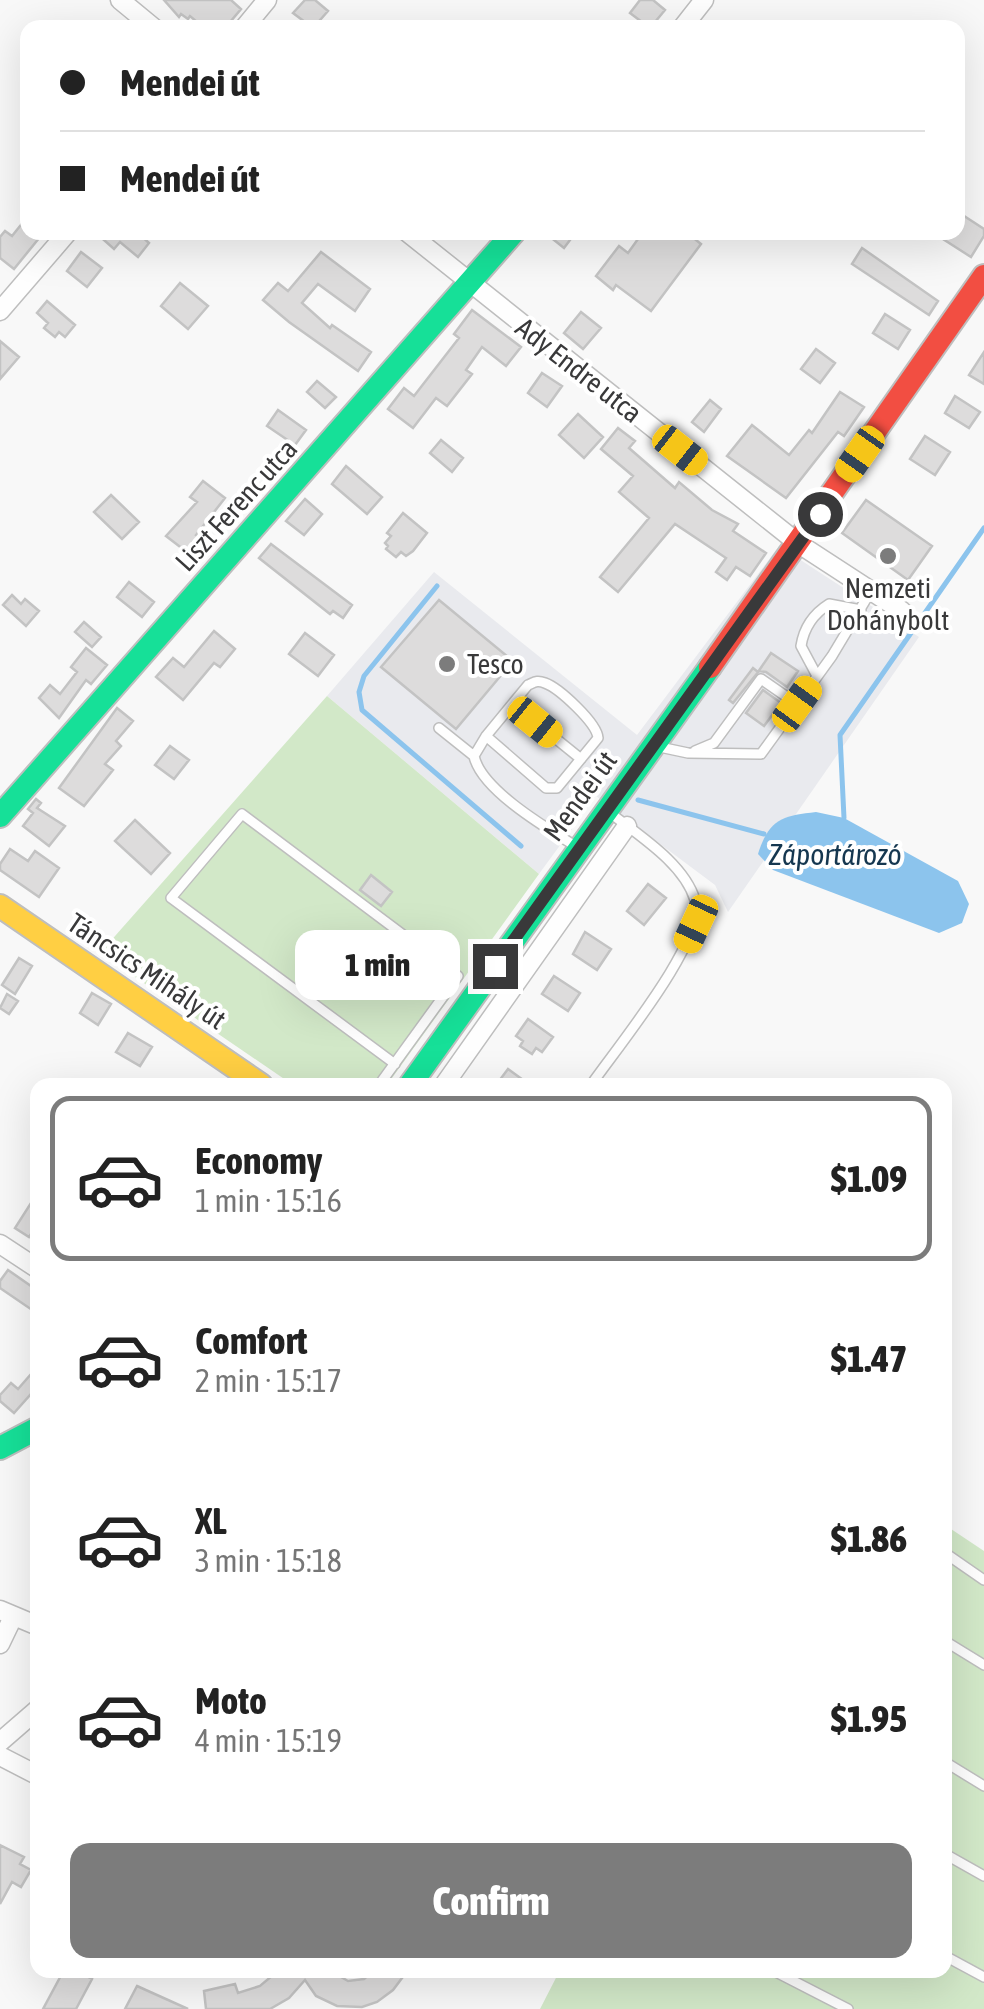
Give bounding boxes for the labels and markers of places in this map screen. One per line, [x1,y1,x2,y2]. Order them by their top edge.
marker: Nemzeti Dohánybolt [877,545,899,567]
place label: Nemzeti Dohánybolt [827,572,949,636]
place label: Tesco [467,648,524,680]
marker: Tesco [436,653,458,675]

